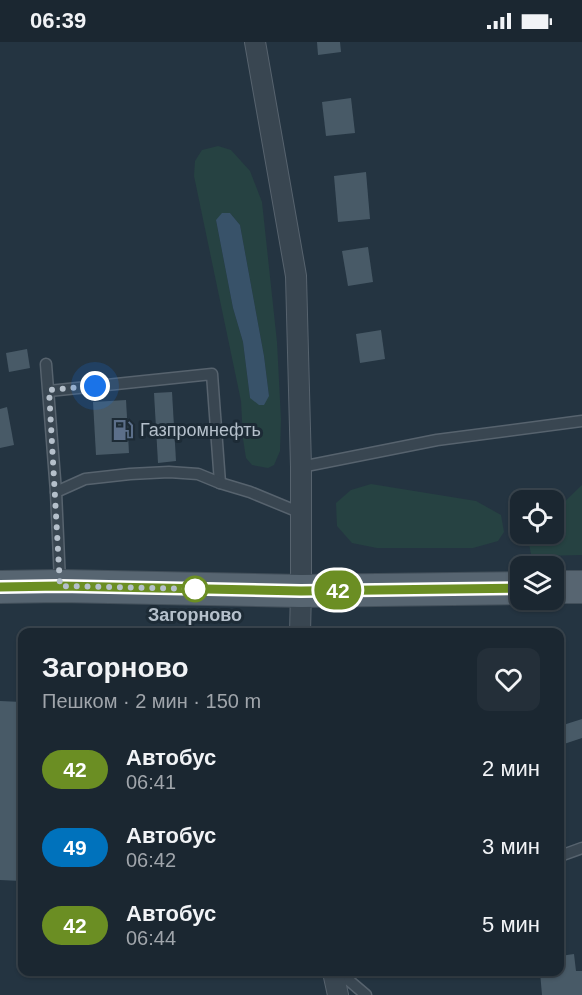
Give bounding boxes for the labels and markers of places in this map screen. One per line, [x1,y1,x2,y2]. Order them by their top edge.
fuel station icon: Газпромнефть [111,418,135,442]
place label: Газпромнефть [140,420,261,440]
marker: Загорново [182,576,208,602]
place label: Загорново [148,605,242,625]

